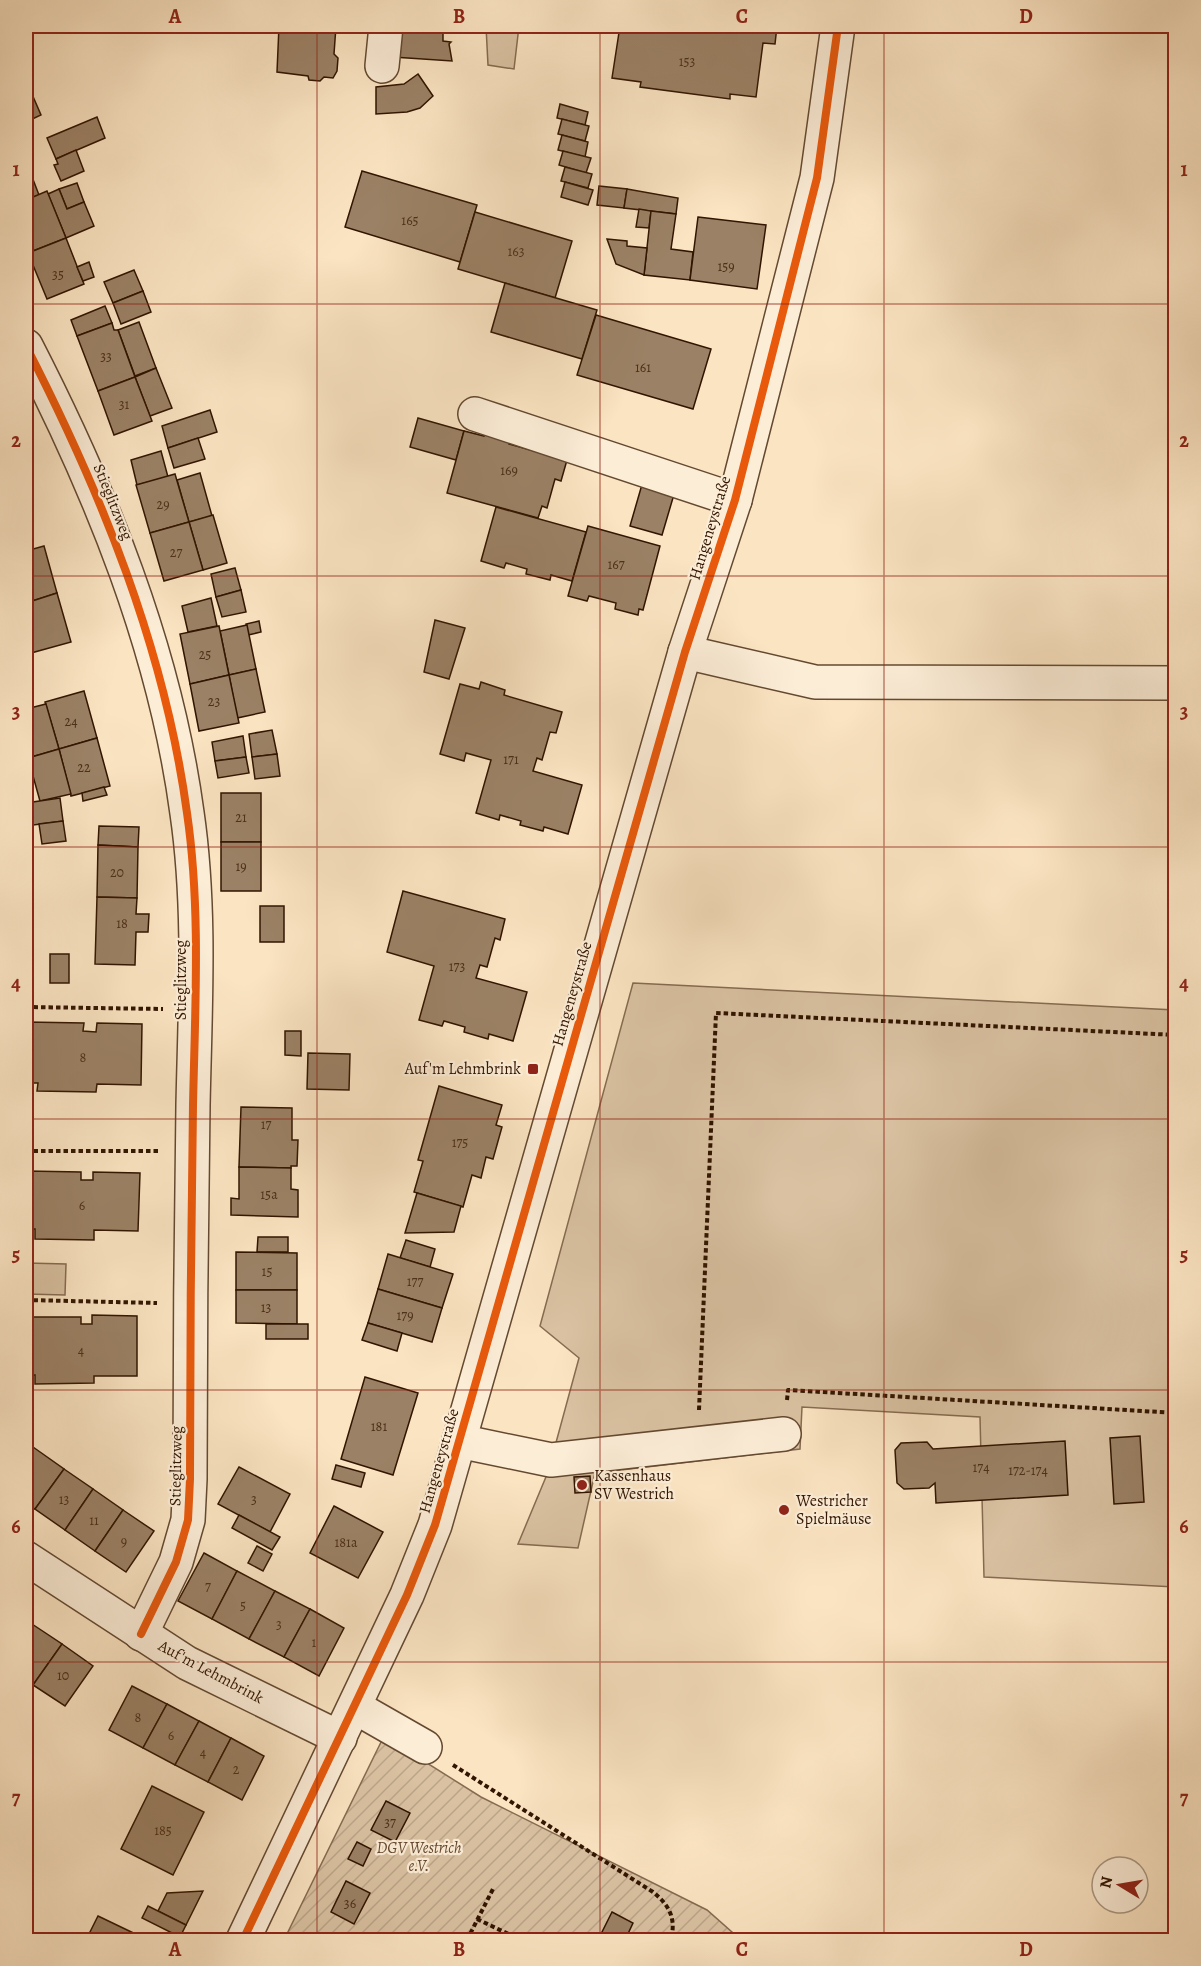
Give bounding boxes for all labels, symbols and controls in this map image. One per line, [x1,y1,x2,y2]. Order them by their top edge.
text: A [168,3,182,30]
text: B [453,3,465,30]
text: C [736,3,748,30]
text: D [1019,3,1033,30]
house number: 153 [679,52,695,71]
text: 1 [12,156,20,183]
text: 1 [1180,156,1188,183]
house number: 165 [401,211,419,230]
house number: 163 [507,242,525,261]
house number: 159 [717,257,735,276]
house number: 35 [52,265,64,284]
house number: 33 [100,347,112,366]
house number: 161 [635,358,651,377]
house number: 31 [119,395,130,414]
text: 2 [11,427,21,454]
text: 2 [1179,427,1189,454]
street label: Stieglitzweg [88,461,138,543]
house number: 169 [500,461,518,480]
street label: Hangeneystraße [684,473,736,583]
house number: 29 [156,495,170,514]
house number: 27 [170,543,182,562]
house number: 167 [607,555,625,574]
house number: 25 [199,645,211,664]
house number: 23 [208,692,220,711]
text: 3 [12,698,20,725]
text: 3 [1180,698,1188,725]
house number: 24 [65,712,78,731]
house number: 171 [503,750,519,769]
house number: 22 [77,758,91,777]
house number: 21 [235,808,247,827]
house number: 19 [235,857,247,876]
house number: 20 [110,863,124,882]
house number: 18 [116,914,128,933]
street label: Hangeneystraße [547,939,597,1049]
street label: Stieglitzweg [170,940,192,1020]
house number: 173 [449,957,465,976]
text: 4 [11,970,21,997]
text: 4 [1179,970,1189,997]
house number: 8 [80,1048,87,1067]
place label: Auf'm Lehmbrink [404,1058,521,1080]
marker: Auf'm Lehmbrink [526,1062,540,1076]
house number: 17 [261,1115,271,1134]
house number: 175 [452,1133,468,1152]
house number: 15a [260,1185,278,1204]
house number: 6 [79,1196,85,1215]
text: 5 [12,1241,20,1268]
text: 5 [1180,1241,1188,1268]
house number: 15 [262,1262,272,1281]
house number: 177 [407,1272,423,1291]
house number: 13 [261,1298,271,1317]
house number: 179 [396,1306,414,1325]
house number: 4 [78,1341,84,1360]
street label: Hangeneystraße [414,1406,464,1516]
house number: 181 [371,1417,387,1436]
street label: Stieglitzweg [164,1426,188,1506]
house number: 174 [972,1458,990,1477]
house number: 172-174 [1008,1461,1048,1480]
place label: Kassenhaus SV Westrich [594,1465,674,1505]
marker: Kassenhaus SV Westrich [575,1478,589,1492]
house number: 13 [59,1490,69,1509]
house number: 3 [251,1490,257,1509]
place label: Westricher Spielmäuse [795,1490,872,1530]
marker: Westricher Spielmäuse [777,1503,791,1517]
house number: 11 [89,1511,99,1530]
text: 6 [11,1513,21,1540]
text: 6 [1179,1513,1189,1540]
house number: 9 [121,1532,127,1551]
house number: 181a [335,1533,358,1552]
house number: 7 [205,1577,211,1596]
house number: 5 [240,1596,246,1615]
house number: 3 [276,1615,282,1634]
house number: 1 [312,1633,317,1652]
street label: Auf'm Lehmbrink [154,1635,268,1709]
house number: 10 [57,1666,69,1685]
house number: 8 [135,1708,142,1727]
house number: 6 [168,1726,174,1745]
house number: 4 [200,1743,206,1762]
house number: 2 [233,1760,240,1779]
text: 7 [12,1784,21,1811]
text: 7 [1180,1784,1189,1811]
house number: 37 [384,1813,396,1832]
house number: 185 [154,1821,172,1840]
park label: DGV Westrich e.V. [376,1837,462,1877]
north arrow [1090,1855,1150,1915]
text: N [1094,1874,1118,1890]
house number: 36 [344,1894,356,1913]
text: A [168,1936,182,1963]
text: B [453,1936,465,1963]
text: C [736,1936,748,1963]
text: D [1019,1936,1033,1963]

